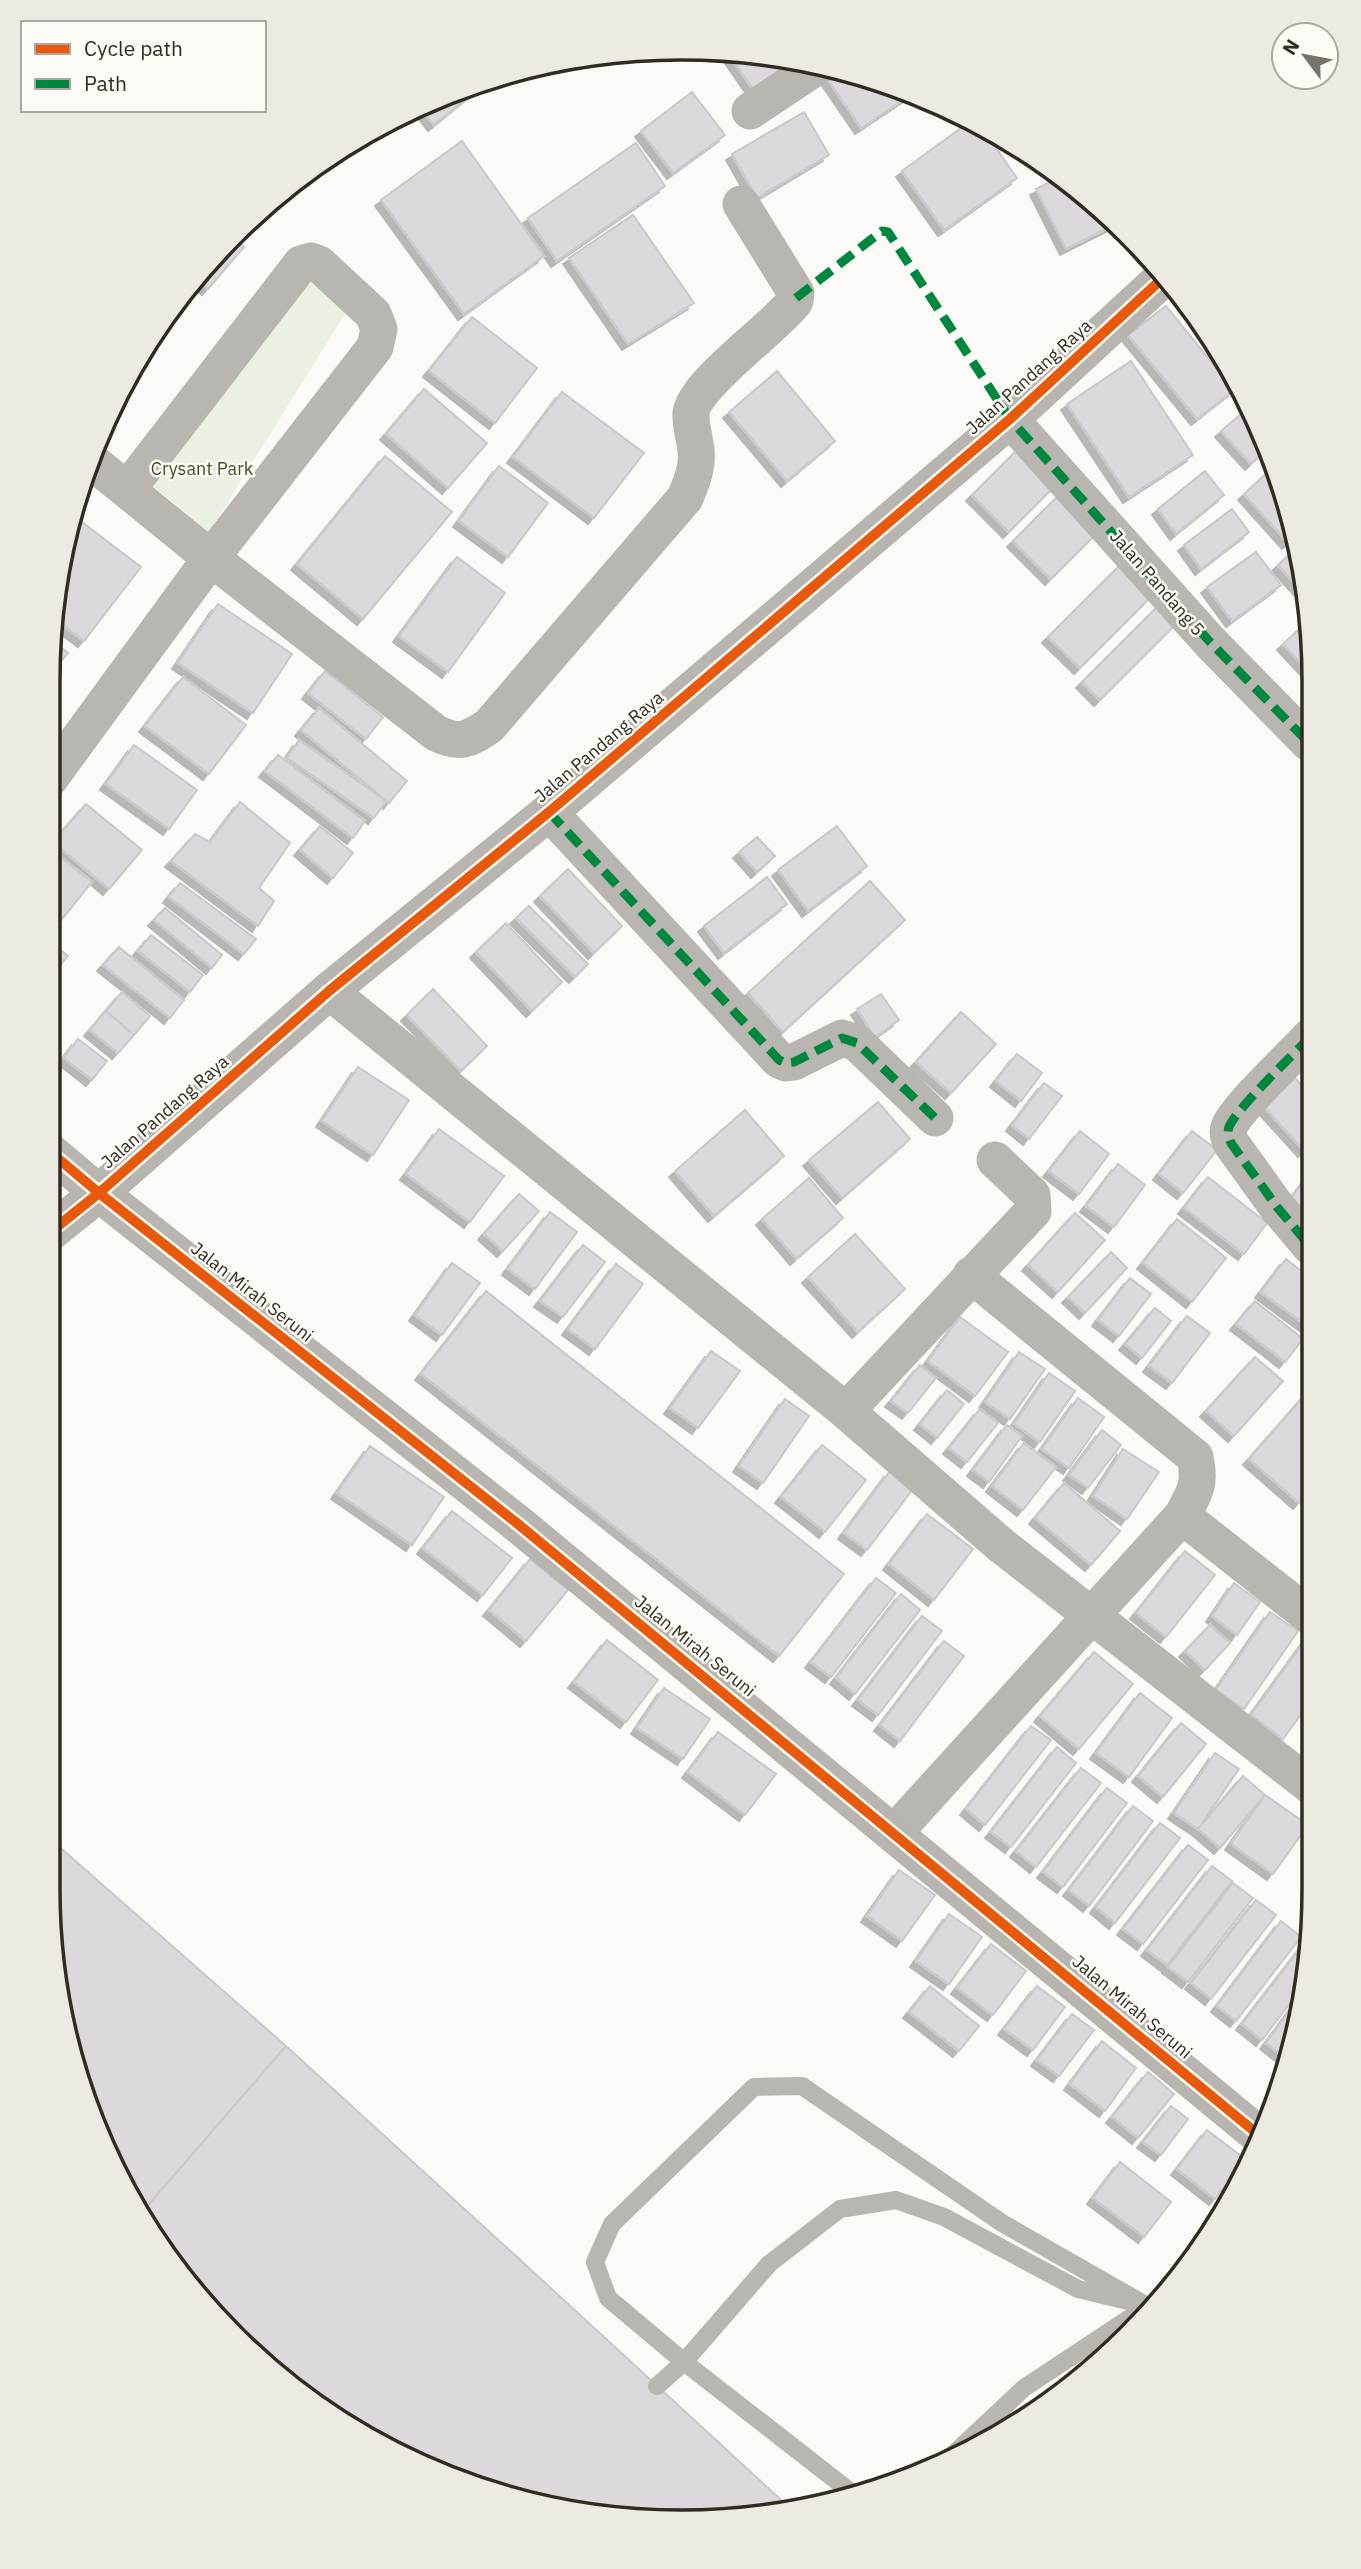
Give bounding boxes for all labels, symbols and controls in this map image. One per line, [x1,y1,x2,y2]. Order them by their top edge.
legend [21,21,266,112]
north arrow [1270,21,1340,91]
text: Cycle path [84,34,183,62]
text: N [1277,35,1304,59]
text: Path [84,69,127,97]
street label: Jalan Pandang Raya [961,314,1097,439]
park label: Crysant Park [151,457,254,480]
street label: Jalan Pandang 5 [1105,525,1210,640]
street label: Jalan Pandang Raya [529,686,668,807]
street label: Jalan Pandang Raya [96,1050,233,1173]
street label: Jalan Mirah Seruni [186,1237,318,1347]
street label: Jalan Mirah Seruni [630,1590,761,1702]
street label: Jalan Mirah Seruni [1068,1950,1197,2063]

